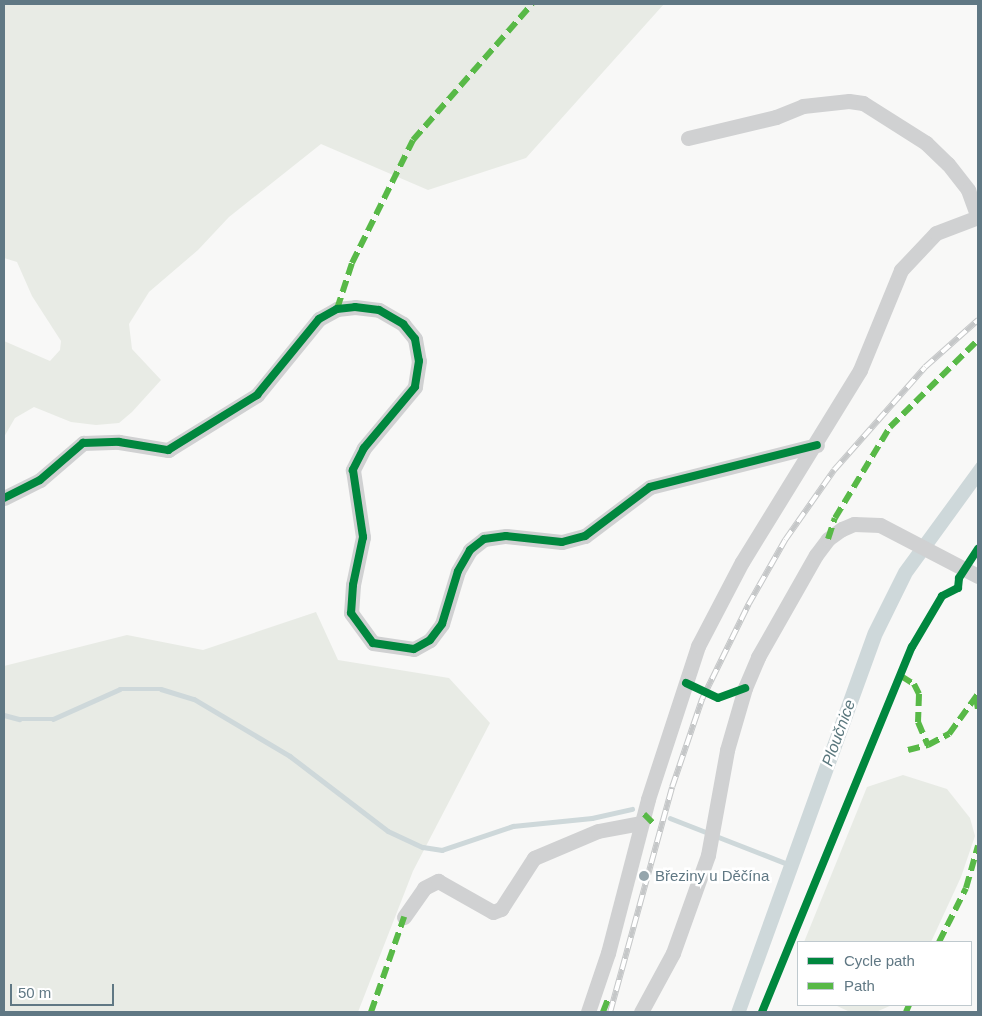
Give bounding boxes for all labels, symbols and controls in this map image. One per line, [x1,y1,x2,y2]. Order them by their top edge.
water label: Ploučnice [818,697,860,769]
place label: Březiny u Děčína [655,867,769,885]
marker: Březiny u Děčína [637,869,651,883]
legend [797,941,972,1006]
text: Cycle path [844,952,915,969]
scale bar [12,974,116,1006]
text: Path [844,977,875,994]
text: 50 m [18,984,51,1001]

